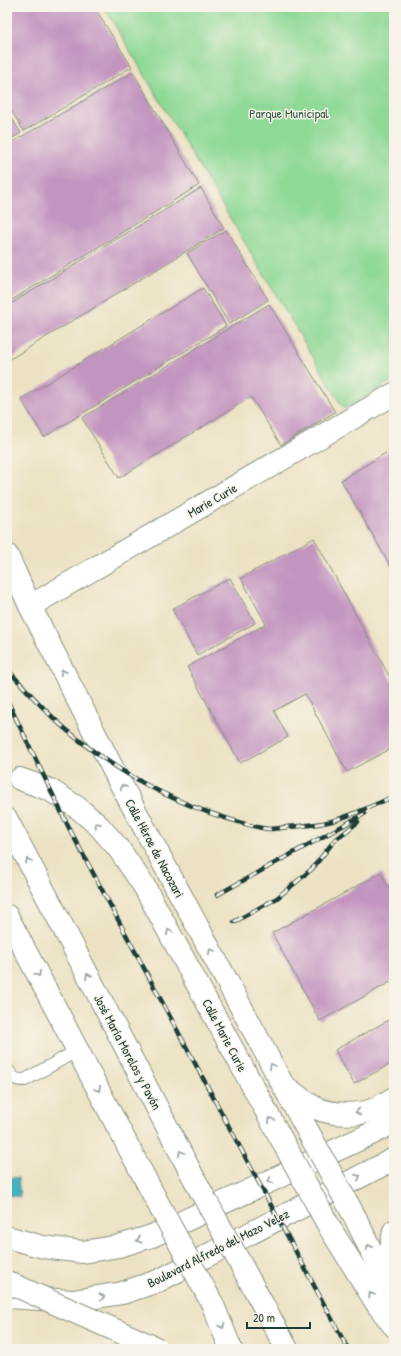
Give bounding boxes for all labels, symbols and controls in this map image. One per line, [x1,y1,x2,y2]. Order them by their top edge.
park label: Parque Municipal [249,104,329,122]
street label: Marie Curie [184,479,240,521]
one-way arrow [60,669,68,676]
one-way arrow [120,784,127,792]
street label: Calle Héroe de Nacozari [121,795,189,901]
one-way arrow [94,822,102,830]
one-way arrow [25,858,33,865]
one-way arrow [166,929,174,936]
one-way arrow [208,948,215,955]
one-way arrow [33,970,40,977]
one-way arrow [86,973,93,980]
street label: José María Morelos y Pavón [90,991,166,1113]
street label: Calle Marie Curie [198,995,252,1075]
one-way arrow [270,1063,277,1070]
one-way arrow [93,1085,101,1092]
one-way arrow [355,1107,361,1116]
one-way arrow [268,1117,276,1125]
one-way arrow [178,1150,186,1157]
one-way arrow [354,1175,361,1182]
one-way arrow [267,1176,275,1184]
street label: Boulevard Alfredo del Mazo Velez [144,1204,292,1292]
one-way arrow [136,1235,143,1244]
one-way arrow [366,1244,374,1251]
one-way arrow [368,1292,375,1299]
one-way arrow [98,1293,105,1302]
scale bar [247,1304,310,1330]
text: 20 m [253,1309,275,1326]
one-way arrow [217,1323,225,1330]

